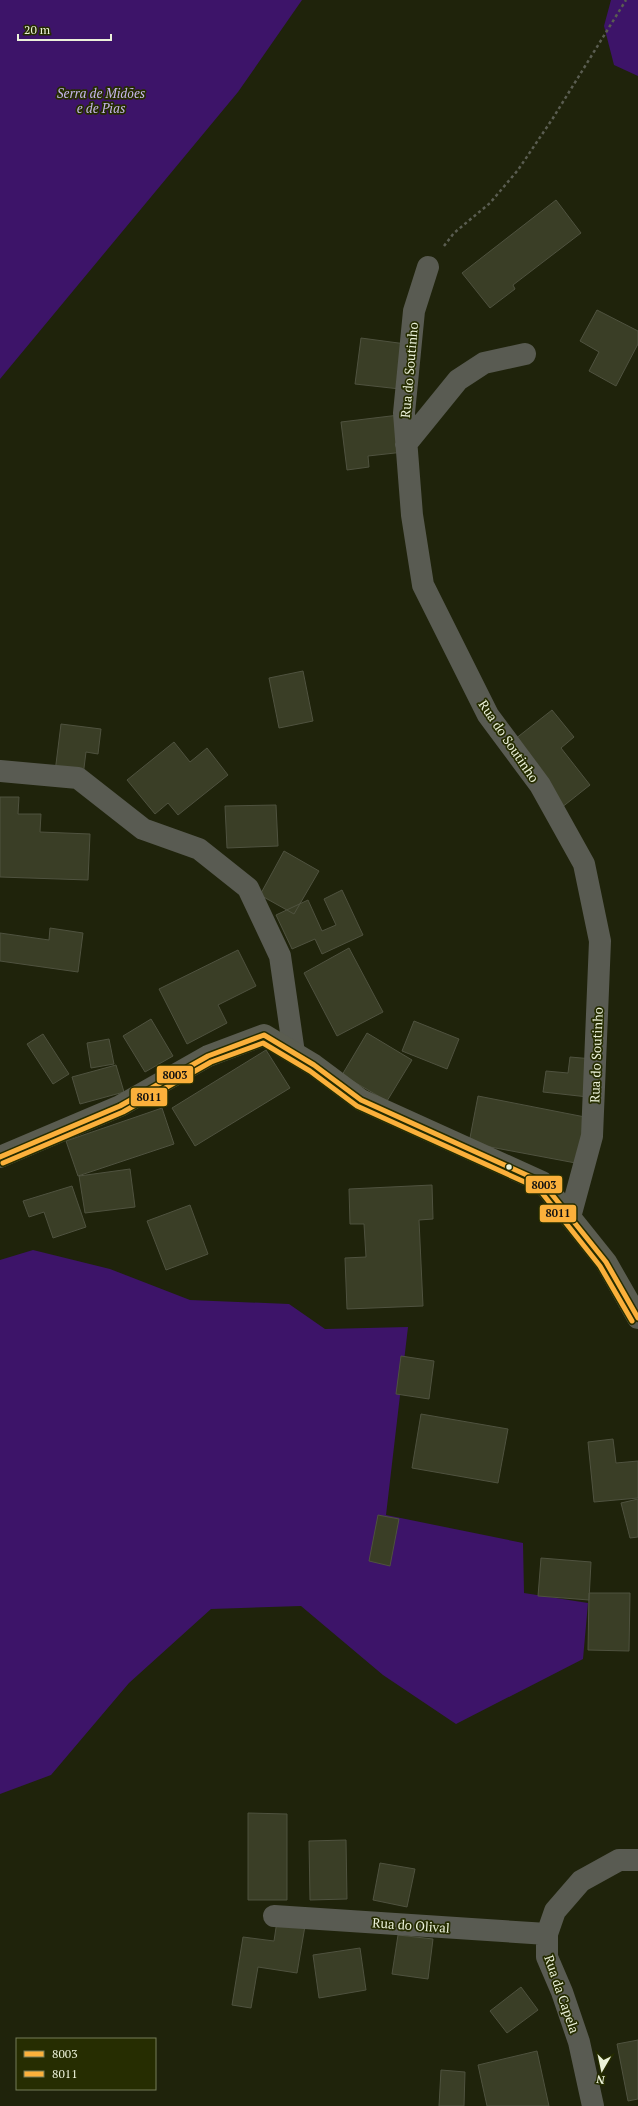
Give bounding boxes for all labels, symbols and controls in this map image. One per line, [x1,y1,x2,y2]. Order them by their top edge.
scale bar [18,16,111,42]
text: 20 m [24,22,51,37]
park label: Serra de Midões e de Pias [57,84,146,117]
street label: Rua do Soutinho [396,321,422,419]
street label: Rua do Soutinho [475,696,543,786]
street label: Rua do Soutinho [585,1007,607,1103]
line badge: 8003 [156,1065,194,1084]
text: 8003 [163,1068,187,1082]
line badge: 8011 [130,1087,168,1107]
text: 8011 [137,1090,161,1104]
unlabelled marker [504,1162,514,1172]
line badge: 8003 [525,1175,563,1194]
text: 8003 [532,1178,556,1192]
line badge: 8011 [539,1204,577,1223]
text: 8011 [546,1206,570,1220]
street label: Rua do Olival [372,1913,450,1937]
street label: Rua da Capela [540,1952,584,2036]
legend [16,2038,156,2090]
text: 8003 [52,2046,78,2061]
north arrow [582,2050,622,2090]
text: 8011 [52,2066,78,2081]
text: N [595,2072,606,2087]

